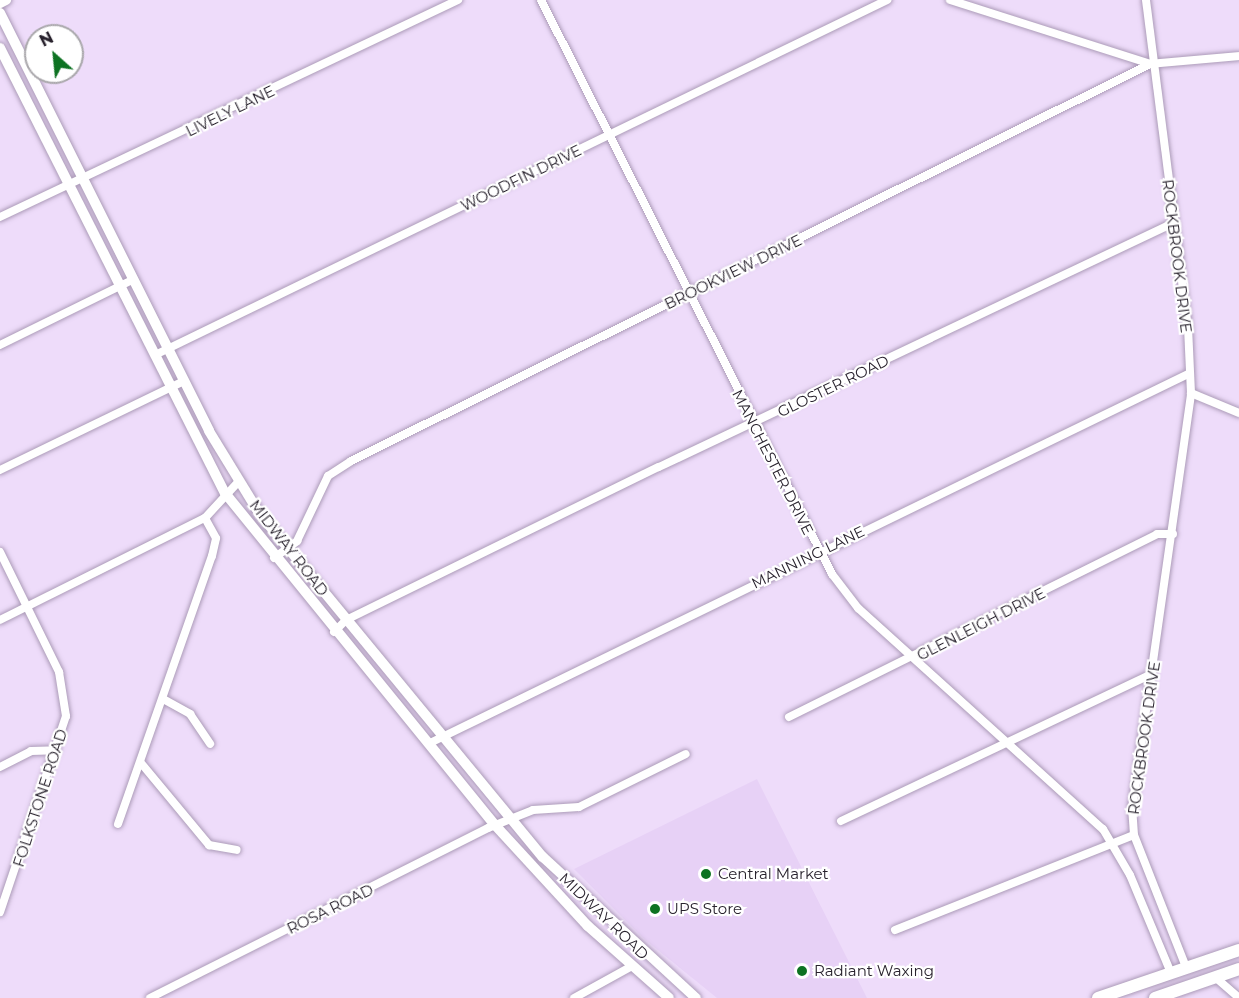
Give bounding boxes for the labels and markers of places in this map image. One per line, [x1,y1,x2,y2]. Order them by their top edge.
place label: Central Market [718,865,829,883]
marker: Central Market [699,867,713,881]
place label: UPS Store [667,900,742,918]
marker: UPS Store [648,902,662,916]
place label: Radiant Waxing [814,962,934,980]
marker: Radiant Waxing [795,964,809,978]

